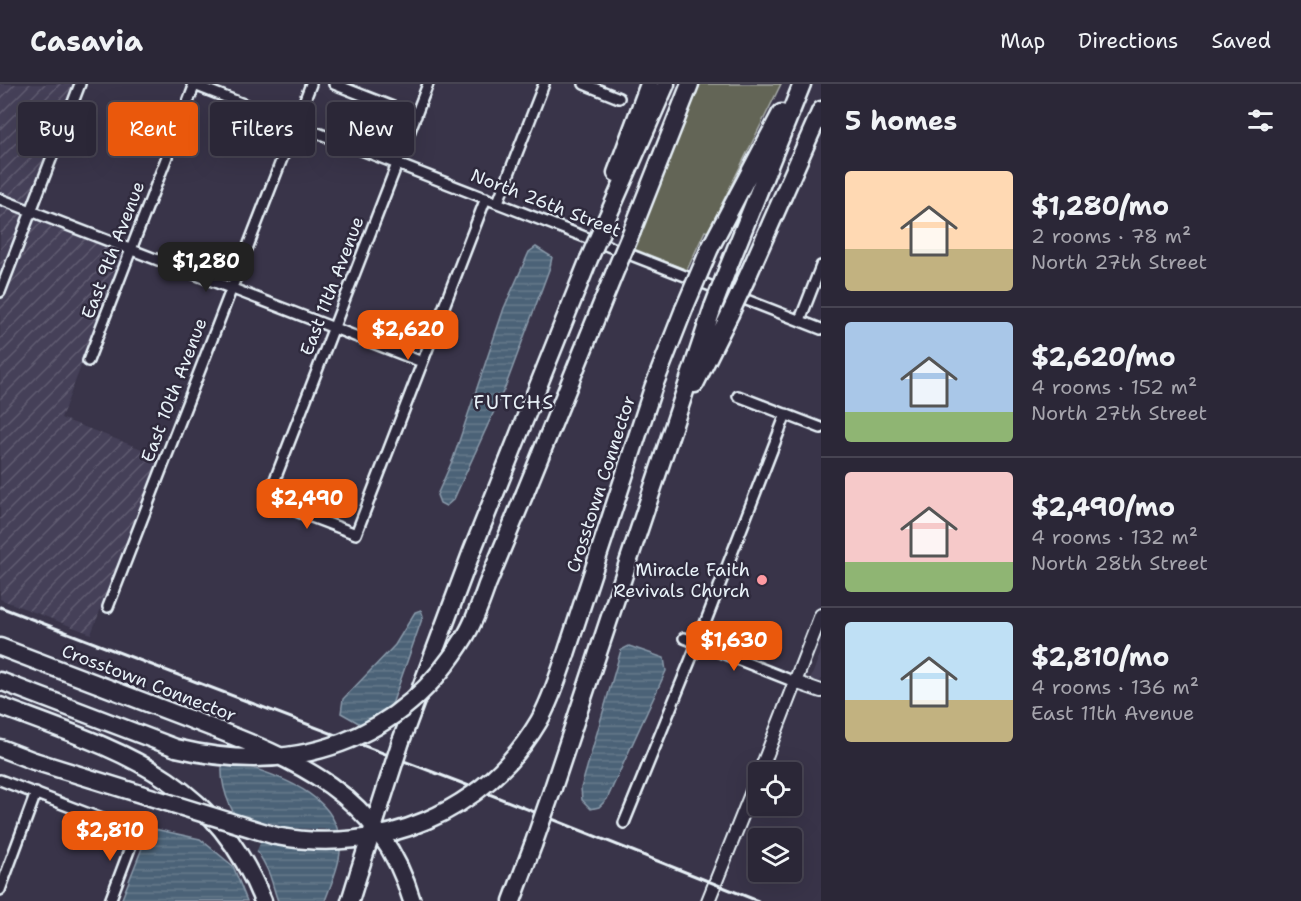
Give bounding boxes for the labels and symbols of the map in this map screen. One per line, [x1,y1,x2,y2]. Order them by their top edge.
street label: North 26th Street [467,163,625,243]
street label: East 9th Avenue [76,178,150,322]
street label: East 11th Avenue [294,213,370,359]
pin: $1,280 [157,242,255,293]
pin: $2,620 [359,310,457,361]
street label: East 10th Avenue [135,314,213,466]
district label: FUTCHS [473,389,555,415]
street label: Crosstown Connector [561,392,641,576]
pin: $2,490 [258,479,356,530]
place label: Miracle Faith Revivals Church [613,558,750,603]
marker: Miracle Faith Revivals Church [755,573,769,587]
pin: $1,630 [685,621,783,672]
street label: Crosstown Connector [58,639,240,727]
pin: $2,810 [61,811,159,862]

